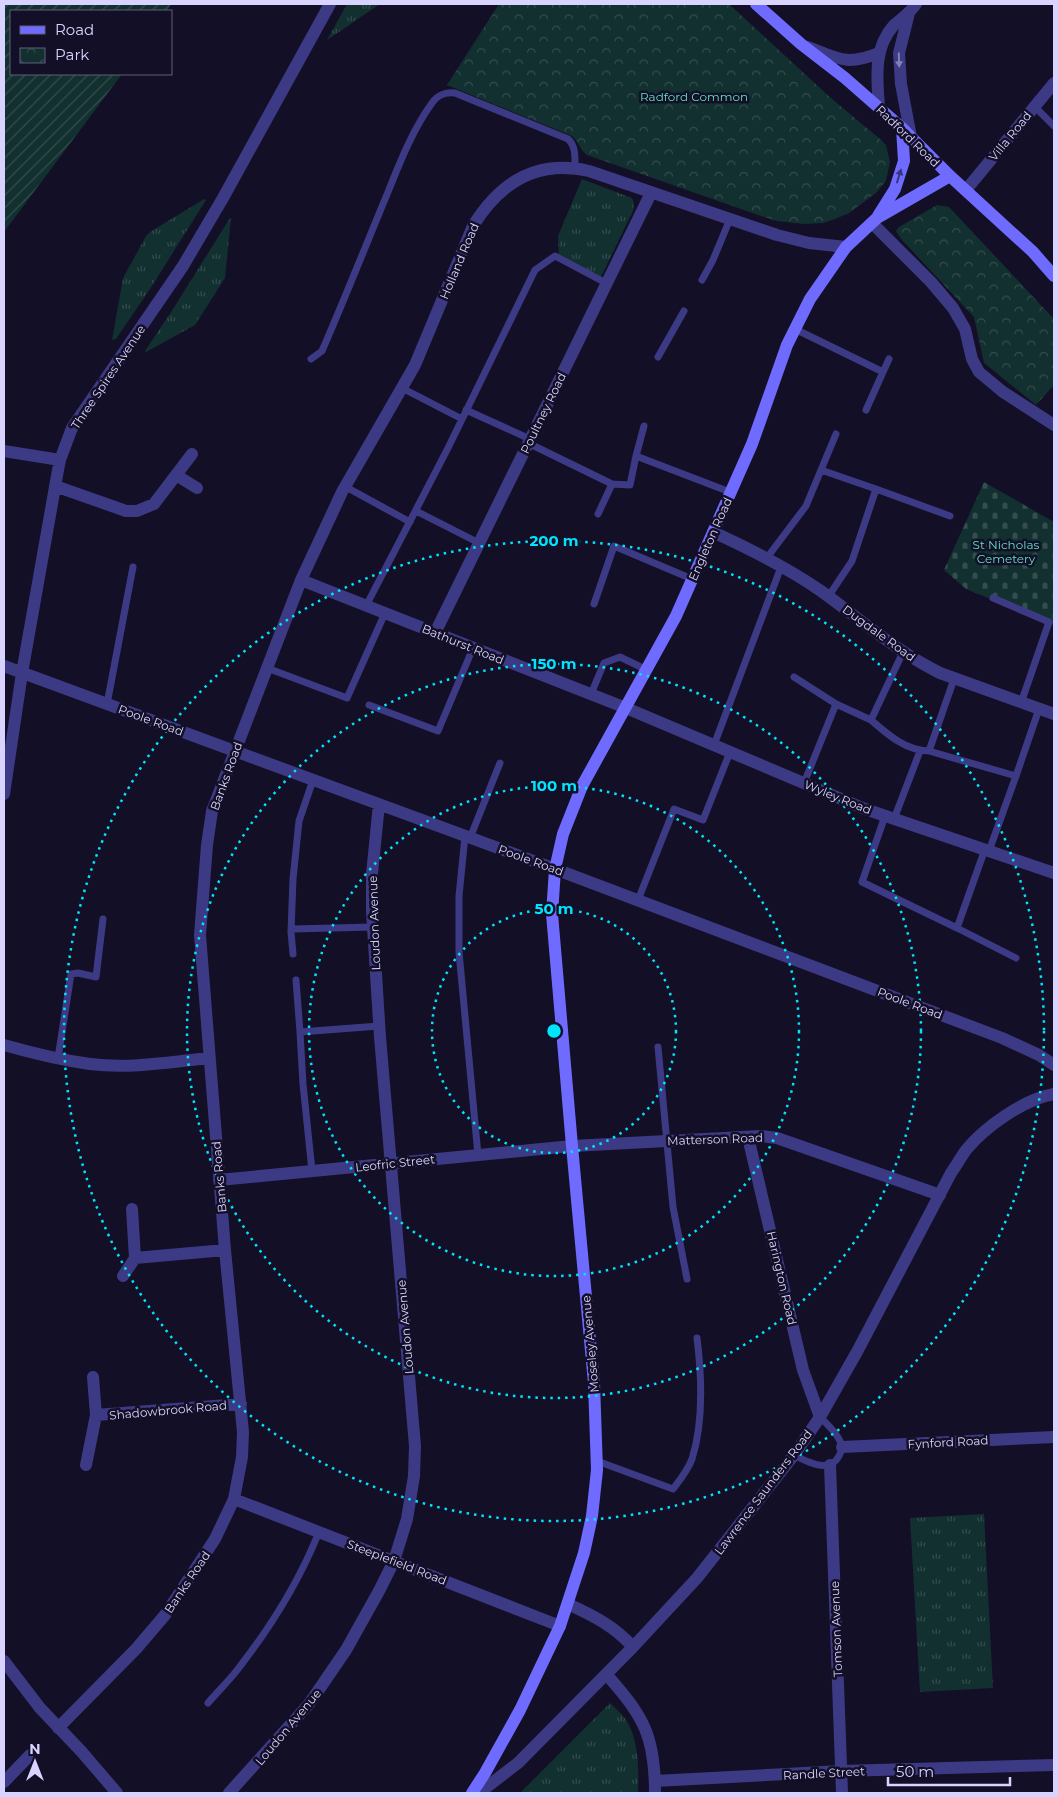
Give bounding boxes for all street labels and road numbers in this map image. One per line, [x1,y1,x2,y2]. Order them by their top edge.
street label: Radford Road [873,102,943,170]
street label: Villa Road [985,108,1035,164]
street label: Holland Road [436,221,482,301]
street label: Three Spires Avenue [68,322,148,432]
street label: Poultney Road [517,370,569,456]
street label: Engleton Road [685,495,735,583]
street label: Dugdale Road [840,602,918,664]
street label: Bathurst Road [420,621,506,667]
street label: Poole Road [116,701,186,739]
street label: Banks Road [207,740,245,812]
street label: Wyley Road [802,777,874,817]
street label: Poole Road [496,841,566,879]
street label: Loudon Avenue [365,875,383,971]
street label: Poole Road [875,984,945,1022]
street label: Matterson Road [667,1130,763,1148]
street label: Banks Road [208,1141,230,1213]
street label: Leofric Street [354,1151,436,1175]
street label: Harington Road [764,1230,800,1326]
street label: Loudon Avenue [393,1279,417,1375]
street label: Moseley Avenue [578,1295,602,1393]
street label: Shadowbrook Road [109,1397,227,1423]
street label: Lawrence Saunders Road [711,1426,815,1558]
street label: Fynford Road [907,1432,989,1452]
street label: Steeplefield Road [345,1536,449,1588]
street label: Banks Road [161,1548,213,1616]
street label: Tomson Avenue [827,1581,845,1677]
street label: Loudon Avenue [252,1686,324,1768]
street label: Randle Street [783,1763,865,1783]

